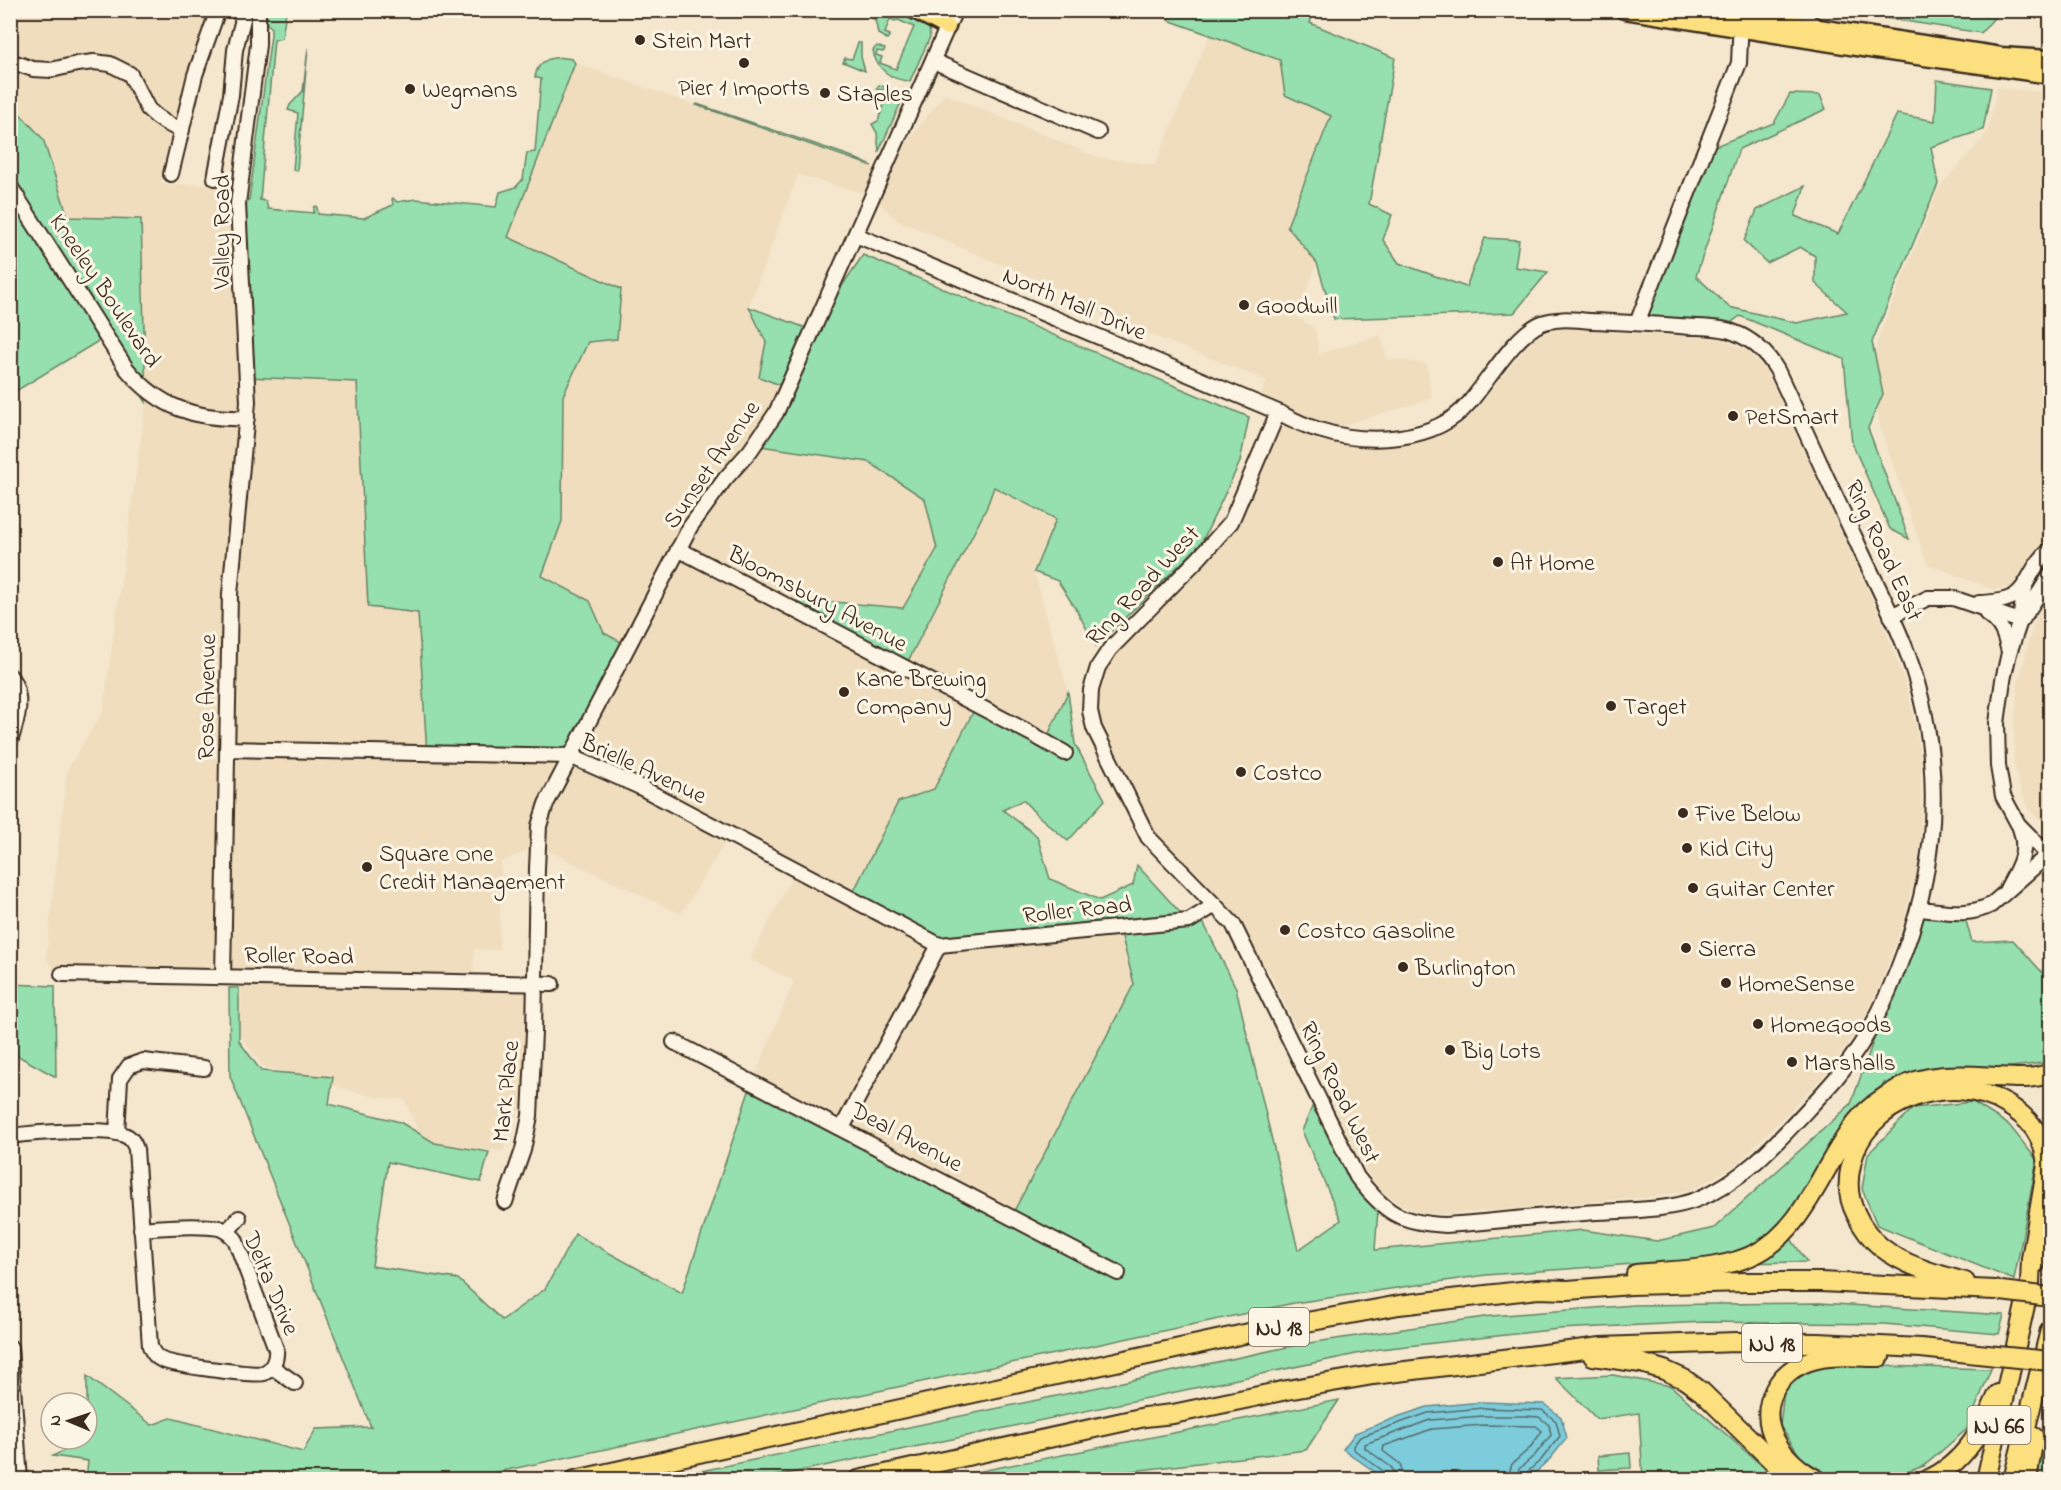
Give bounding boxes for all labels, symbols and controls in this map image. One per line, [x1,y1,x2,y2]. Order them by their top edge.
place label: Stein Mart [652,25,751,60]
marker: Stein Mart [633,33,647,47]
marker: Pier 1 Imports [737,56,751,70]
place label: Pier 1 Imports [678,72,810,107]
place label: Wegmans [422,74,518,109]
place label: Staples [837,78,913,113]
marker: Wegmans [403,82,417,96]
marker: Staples [818,86,832,100]
street label: Valley Road [206,174,242,290]
street label: Kneeley Boulevard [38,207,169,377]
street label: North Mall Drive [997,259,1152,351]
place label: Goodwill [1256,290,1338,325]
marker: Goodwill [1237,298,1251,312]
street label: Sunset Avenue [656,394,770,537]
place label: PetSmart [1745,401,1839,436]
marker: PetSmart [1726,409,1740,423]
street label: Ring Road East [1835,475,1931,627]
street label: Ring Road West [1078,518,1209,655]
street label: Bloomsbury Avenue [719,537,913,663]
place label: At Home [1510,547,1595,582]
marker: At Home [1491,555,1505,569]
street label: Rose Avenue [190,633,227,761]
place label: Kane Brewing Company [856,663,986,727]
marker: Kane Brewing Company [837,685,851,699]
place label: Target [1623,691,1687,726]
marker: Target [1604,699,1618,713]
street label: Brielle Avenue [573,725,712,815]
place label: Costco [1253,757,1322,792]
marker: Costco [1234,765,1248,779]
place label: Five Below [1694,798,1801,833]
marker: Five Below [1676,806,1690,820]
place label: Kid City [1699,833,1773,869]
place label: Square One Credit Management [379,838,565,901]
marker: Kid City [1680,841,1694,855]
marker: Square One Credit Management [360,860,374,874]
place label: Guitar Center [1705,873,1835,908]
marker: Guitar Center [1686,881,1700,895]
street label: Roller Road [1021,888,1134,935]
place label: Costco Gasoline [1297,915,1455,950]
marker: Costco Gasoline [1278,923,1292,937]
place label: Sierra [1698,933,1756,968]
street label: Roller Road [244,939,355,976]
marker: Sierra [1679,941,1693,955]
place label: Burlington [1414,952,1516,987]
marker: Burlington [1396,960,1410,974]
place label: HomeSense [1738,968,1855,1003]
marker: HomeSense [1719,976,1733,990]
place label: HomeGoods [1770,1009,1892,1044]
street label: Ring Road West [1289,1016,1388,1170]
marker: HomeGoods [1751,1017,1765,1031]
place label: Big Lots [1461,1035,1541,1070]
street label: Mark Place [485,1038,530,1144]
marker: Big Lots [1443,1043,1457,1057]
place label: Marshalls [1804,1047,1896,1082]
marker: Marshalls [1785,1055,1799,1069]
street label: Deal Avenue [842,1093,969,1183]
street label: Delta Drive [232,1226,307,1341]
road number: NJ 18 [1249,1308,1309,1346]
road number: NJ 18 [1742,1324,1802,1362]
north arrow [39,1391,99,1451]
road number: NJ 66 [1968,1406,2030,1444]
text: N [44,1415,68,1426]

